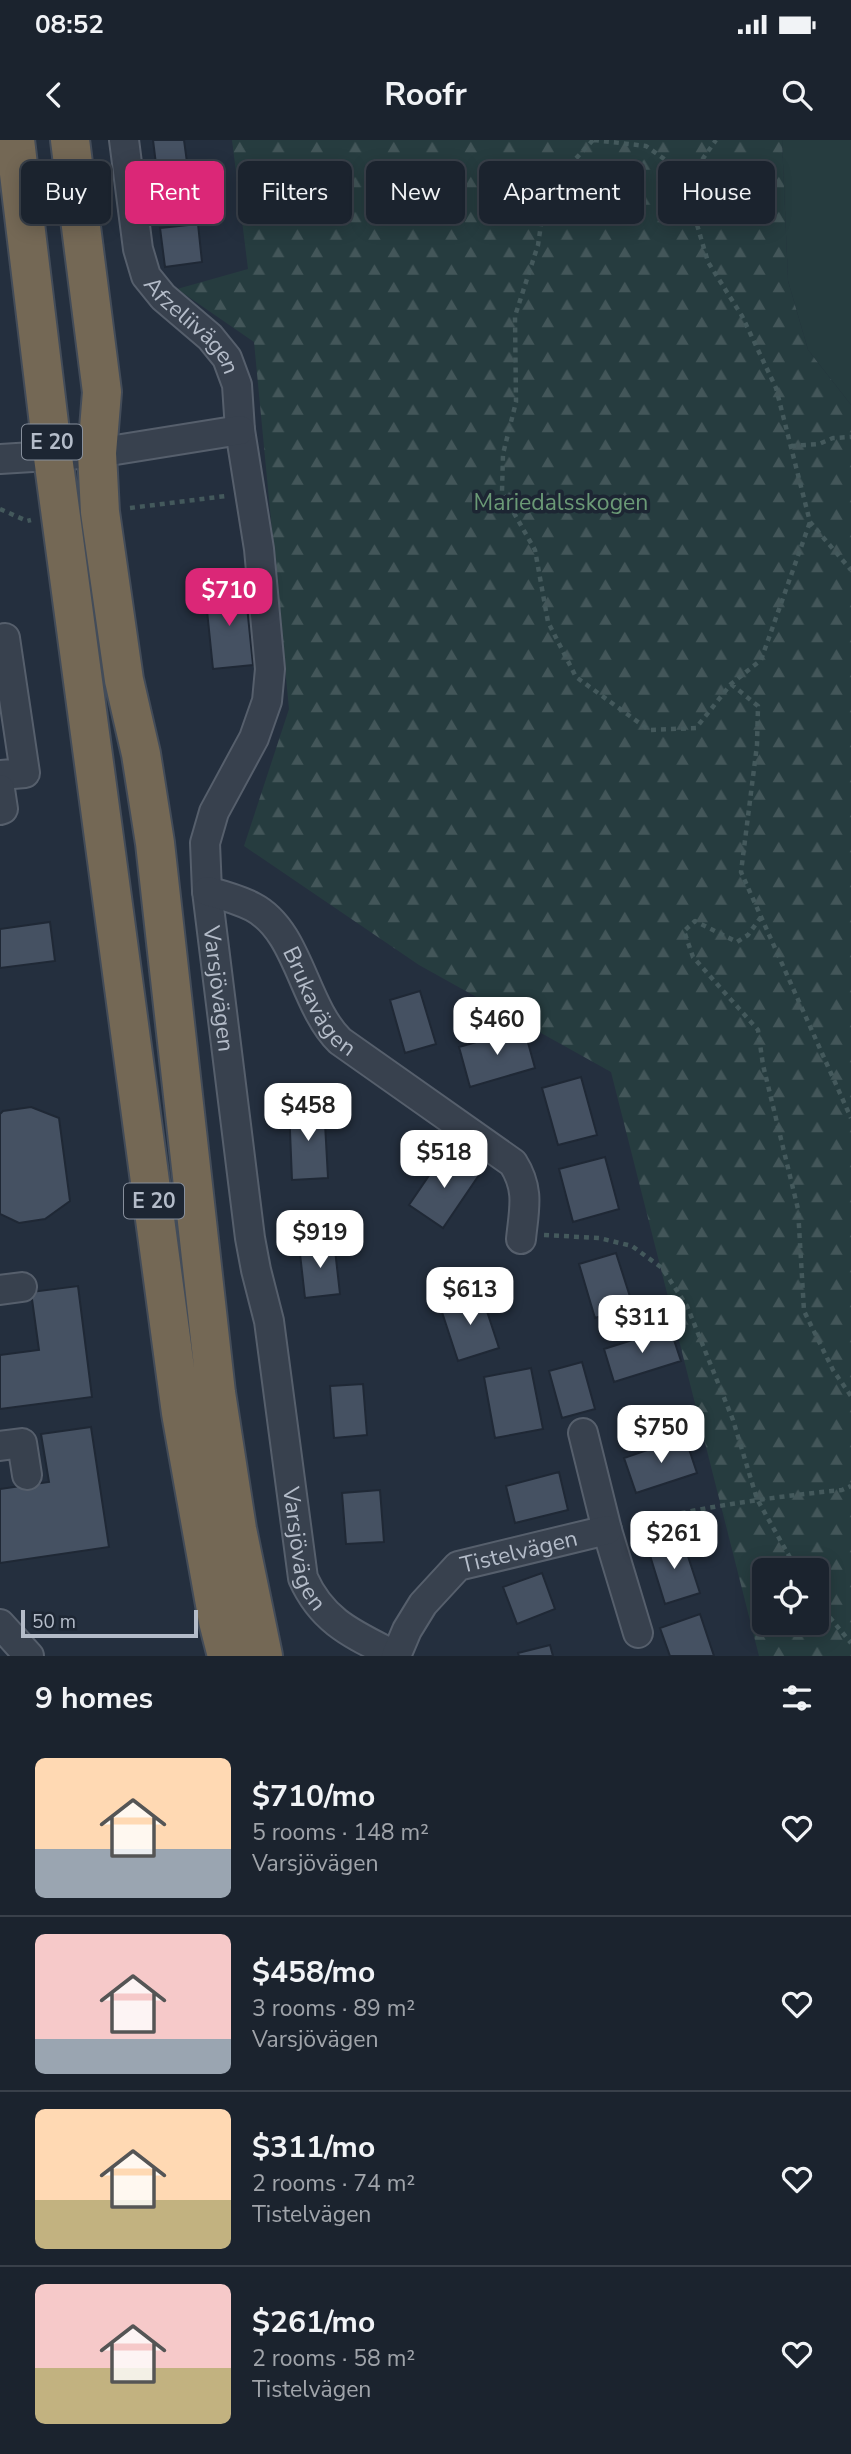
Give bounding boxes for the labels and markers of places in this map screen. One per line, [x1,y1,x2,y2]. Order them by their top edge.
pin: $710 [188,568,270,628]
pin: $460 [456,998,538,1057]
pin: $458 [267,1084,349,1143]
pin: $518 [403,1130,485,1190]
pin: $919 [279,1210,361,1270]
pin: $613 [429,1268,511,1327]
pin: $311 [601,1296,683,1355]
pin: $750 [620,1406,702,1465]
pin: $261 [633,1512,715,1571]

